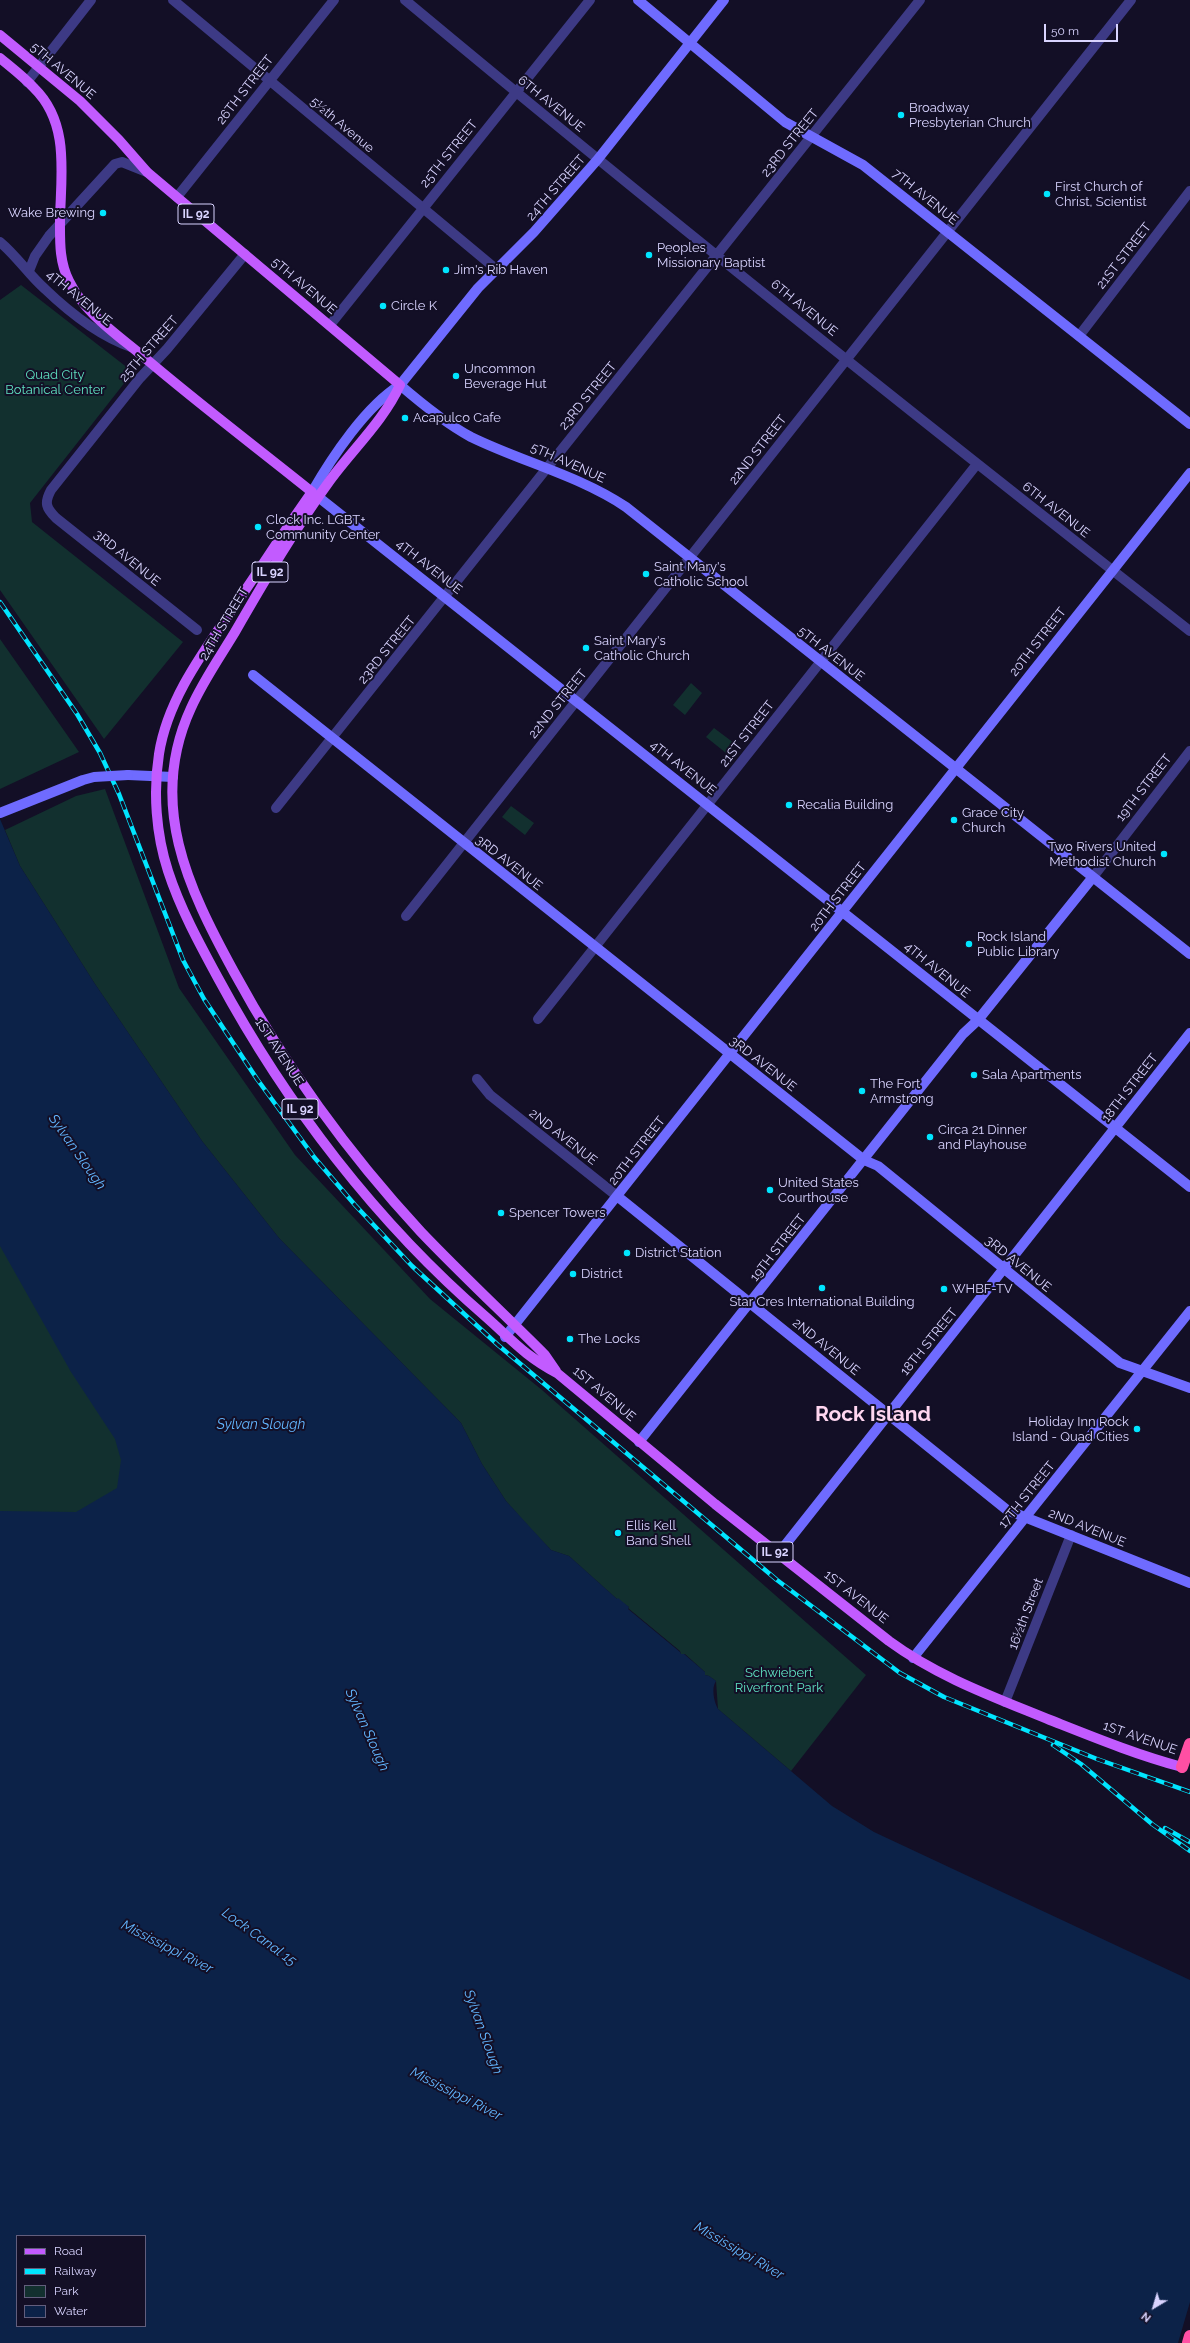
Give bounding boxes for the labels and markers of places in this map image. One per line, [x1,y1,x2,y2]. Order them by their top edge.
place label: Broadway Presbyterian Church [909,100,1031,131]
marker: Broadway Presbyterian Church [896,110,906,120]
place label: First Church of Christ, Scientist [1055,179,1147,210]
marker: First Church of Christ, Scientist [1042,189,1052,199]
place label: Wake Brewing [8,205,95,221]
marker: Wake Brewing [98,208,108,218]
place label: Peoples Missionary Baptist [657,240,765,271]
marker: Peoples Missionary Baptist [644,250,654,260]
place label: Jim's Rib Haven [454,262,548,278]
marker: Jim's Rib Haven [441,265,451,275]
place label: Circle K [391,298,437,314]
marker: Circle K [378,301,388,311]
place label: Uncommon Beverage Hut [464,361,547,392]
marker: Uncommon Beverage Hut [451,371,461,381]
place label: Acapulco Cafe [413,410,501,426]
marker: Acapulco Cafe [400,413,410,423]
place label: Clock Inc. LGBT+ Community Center [266,512,380,543]
marker: Clock Inc. LGBT+ Community Center [253,522,263,532]
place label: Saint Mary's Catholic School [654,559,748,590]
marker: Saint Mary's Catholic School [641,569,651,579]
place label: Saint Mary's Catholic Church [594,633,690,664]
marker: Saint Mary's Catholic Church [581,643,591,653]
place label: Recalia Building [797,797,893,813]
marker: Recalia Building [784,800,794,810]
place label: Grace City Church [962,805,1024,836]
marker: Grace City Church [949,815,959,825]
place label: Two Rivers United Methodist Church [1048,839,1156,870]
marker: Two Rivers United Methodist Church [1159,849,1169,859]
place label: Rock Island Public Library [977,929,1059,960]
marker: Rock Island Public Library [964,939,974,949]
place label: Sala Apartments [982,1067,1081,1083]
marker: Sala Apartments [969,1070,979,1080]
place label: The Fort Armstrong [870,1076,934,1107]
marker: The Fort Armstrong [857,1086,867,1096]
place label: Circa 21 Dinner and Playhouse [938,1122,1027,1153]
marker: Circa 21 Dinner and Playhouse [925,1132,935,1142]
place label: United States Courthouse [778,1175,859,1206]
marker: United States Courthouse [765,1185,775,1195]
place label: Spencer Towers [509,1205,605,1221]
marker: Spencer Towers [496,1208,506,1218]
place label: District Station [635,1245,722,1261]
marker: District Station [622,1248,632,1258]
place label: District [581,1266,623,1282]
marker: District [568,1269,578,1279]
place label: WHBF-TV [952,1281,1013,1297]
marker: Star Cres International Building [817,1283,827,1293]
marker: WHBF-TV [939,1284,949,1294]
place label: Star Cres International Building [729,1294,915,1310]
place label: The Locks [578,1331,640,1347]
marker: The Locks [565,1334,575,1344]
place label: Holiday Inn Rock Island - Quad Cities [1012,1414,1129,1445]
marker: Holiday Inn Rock Island - Quad Cities [1132,1424,1142,1434]
place label: Ellis Kell Band Shell [626,1518,691,1549]
marker: Ellis Kell Band Shell [613,1528,623,1538]

